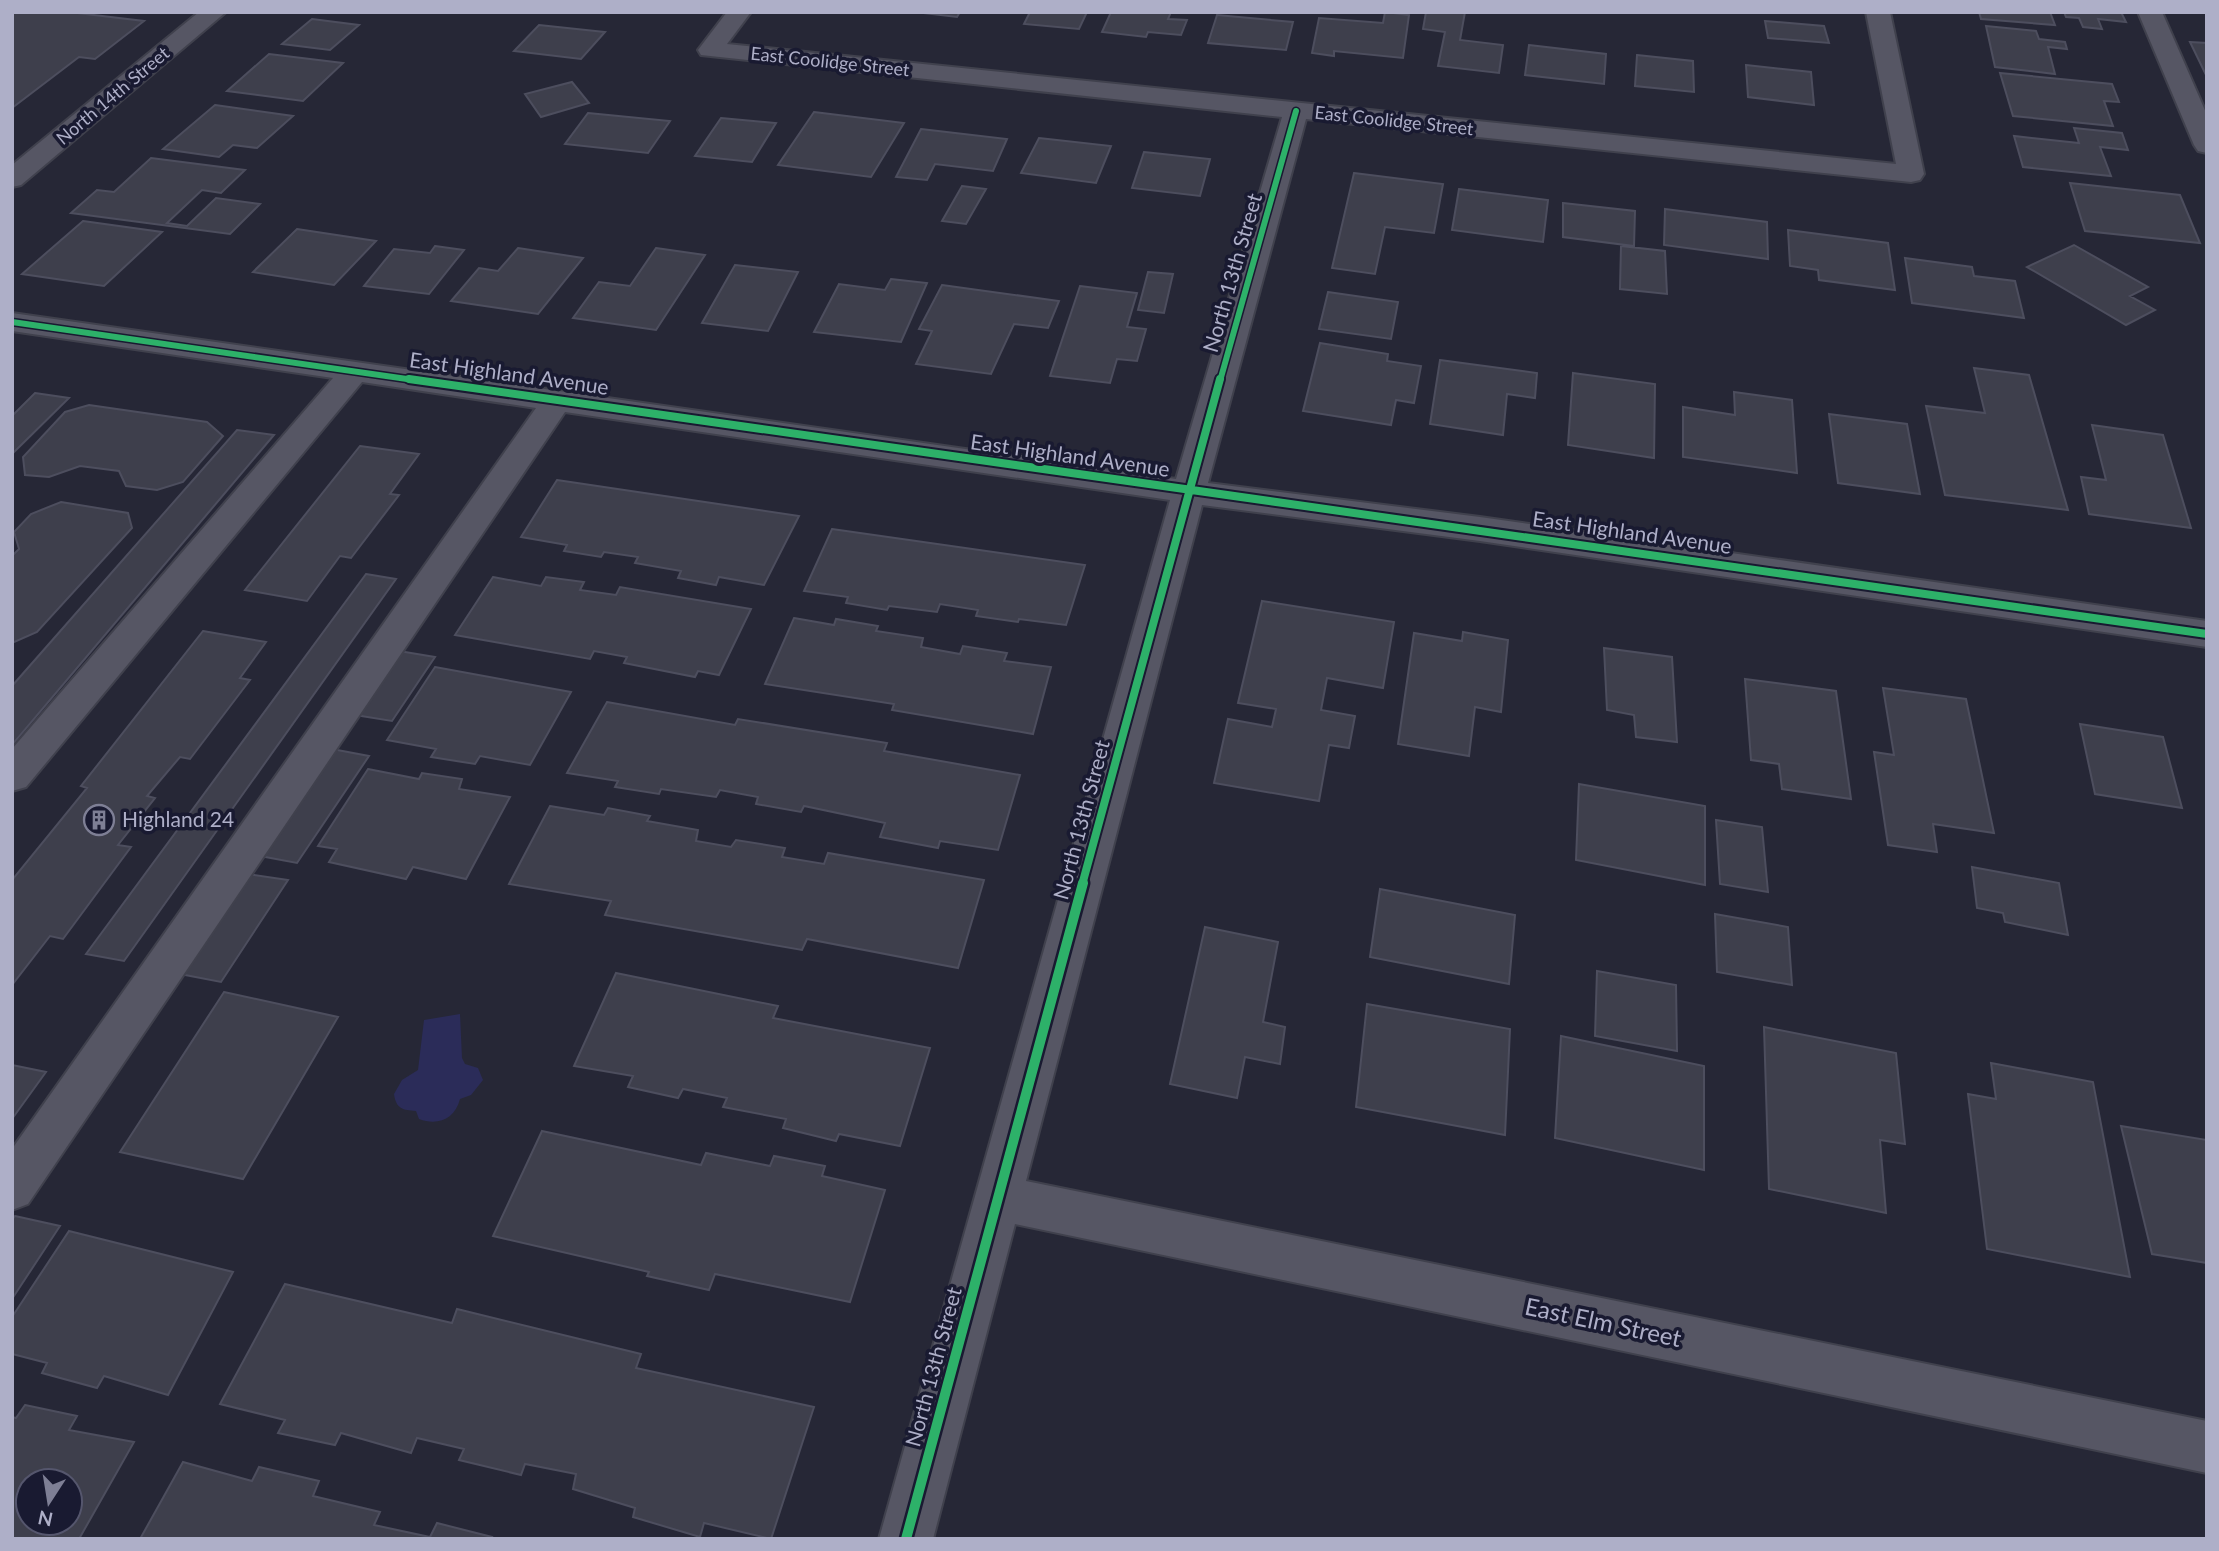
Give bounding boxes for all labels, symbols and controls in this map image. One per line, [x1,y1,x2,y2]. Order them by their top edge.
street label: North 14th Street [51,41,174,149]
street label: East Coolidge Street [750,42,911,80]
street label: East Coolidge Street [1314,101,1475,139]
street label: North 13th Street [1197,190,1266,355]
street label: East Highland Avenue [408,346,611,399]
street label: East Highland Avenue [969,428,1172,481]
street label: East Highland Avenue [1531,505,1734,558]
street label: North 13th Street [1047,737,1114,902]
building icon: Highland 24 [82,803,116,837]
place label: Highland 24 [122,806,234,831]
street label: North 13th Street [899,1284,966,1449]
street label: East Elm Street [1522,1291,1685,1352]
north arrow [14,1467,84,1537]
text: N [36,1506,55,1532]

